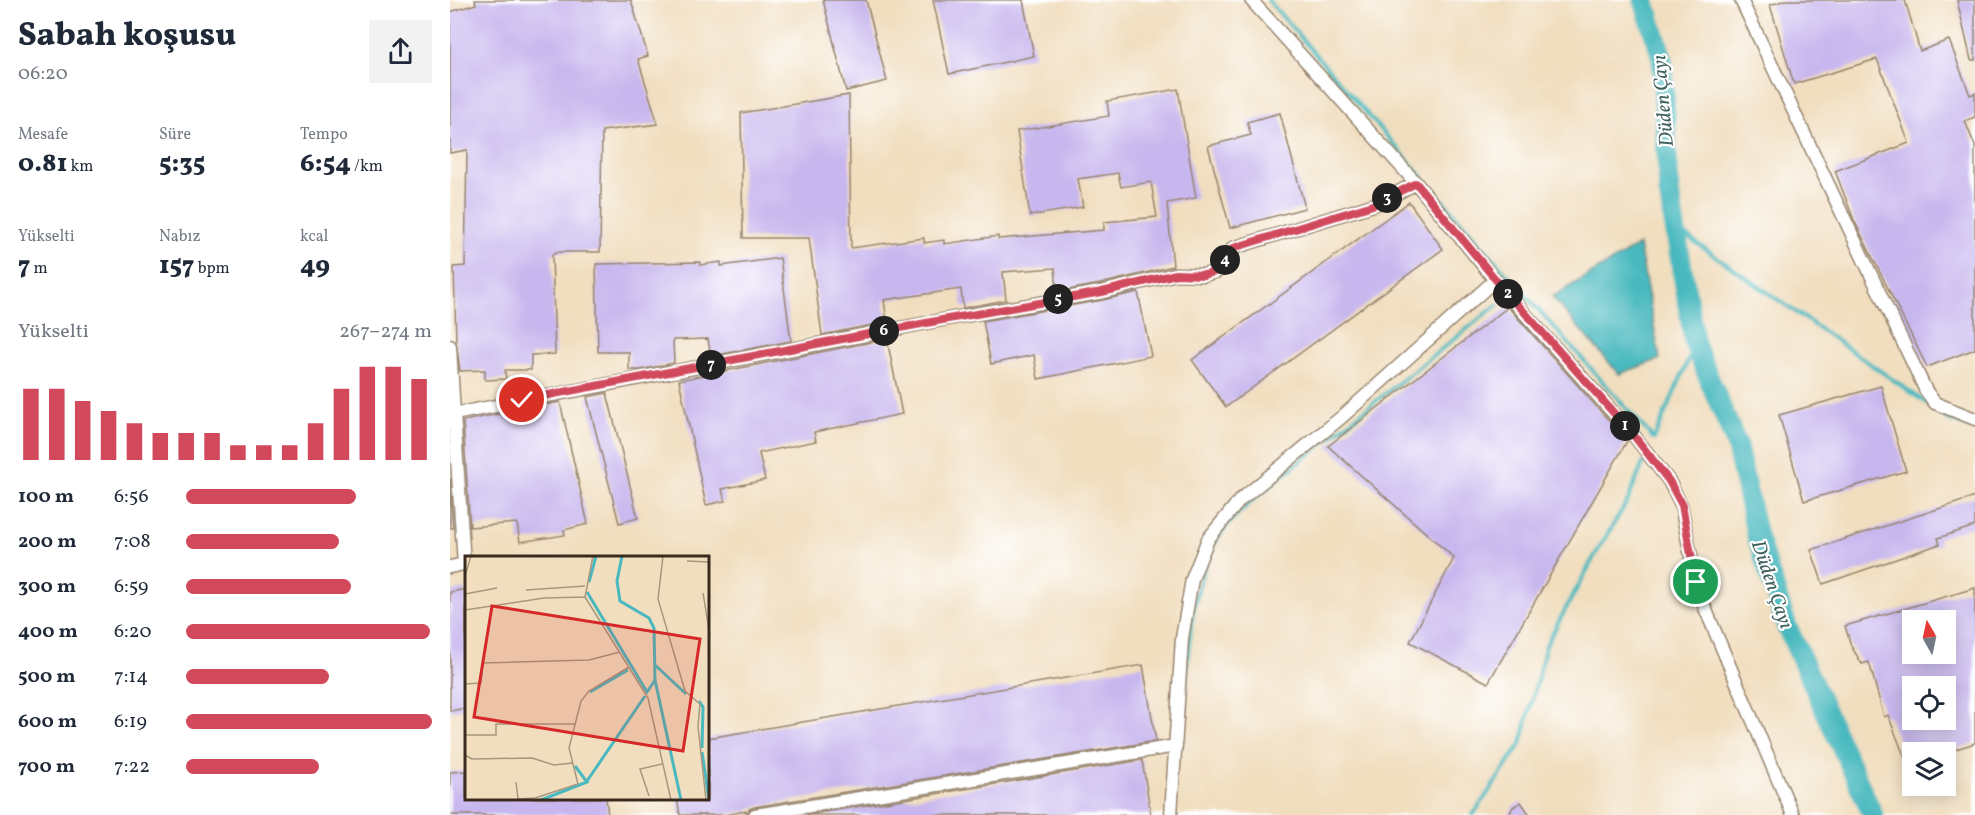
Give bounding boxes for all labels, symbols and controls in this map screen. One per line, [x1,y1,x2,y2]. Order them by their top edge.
text: Sabah koşusu [18,14,236,60]
button: share [369,20,432,83]
water label: Düden Çayı [1646,54,1682,148]
text: 06:20 [18,60,68,88]
text: Mesafe [18,124,68,146]
text: Süre [159,124,191,146]
text: Tempo [300,124,348,146]
text: 0.81 [18,146,67,182]
text: 5:35 [159,146,205,182]
text: 6:54 [300,146,351,182]
text: km [67,156,93,178]
text: /km [351,156,383,178]
pin: 3 [1372,183,1402,213]
text: 3 [1383,187,1391,209]
text: Yükselti [18,226,75,248]
text: Nabız [159,226,200,248]
text: kcal [300,226,328,248]
pin: 4 [1210,245,1240,275]
text: 7 [18,248,30,284]
text: 157 [159,248,194,284]
text: 49 [300,248,330,284]
text: 4 [1220,249,1230,271]
text: m [30,258,48,280]
text: bpm [194,258,230,280]
pin: 2 [1493,279,1523,309]
text: 2 [1504,283,1512,305]
pin: 5 [1043,284,1073,314]
text: 5 [1054,288,1062,310]
pin: 6 [869,316,899,346]
text: Yükselti [18,318,89,346]
text: 267–274 m [339,318,432,346]
text: 6 [880,320,888,342]
pin: 7 [696,350,726,380]
text: 7 [707,354,715,376]
pin [496,374,547,425]
icon: check [505,383,538,416]
pin: 1 [1610,411,1640,441]
text: 1 [1622,415,1628,437]
text: 100 m [18,483,74,511]
text: 6:56 [114,483,149,511]
text: 200 m [18,528,76,556]
text: 7:08 [114,528,151,556]
water label: Düden Çayı [1743,537,1799,633]
inset map [465,556,710,800]
pin [1670,556,1721,607]
icon: arrive [1679,565,1712,598]
text: 300 m [18,573,76,601]
text: 6:59 [114,573,148,601]
north arrow [1902,610,1956,664]
map controls [1902,610,1956,796]
text: 400 m [18,618,78,646]
text: 6:20 [114,618,151,646]
text: 500 m [18,663,76,691]
text: 7:14 [114,663,148,691]
button: locate [1902,676,1956,730]
text: 600 m [18,708,77,736]
text: 6:19 [114,708,147,736]
button: layers [1902,742,1956,796]
text: 700 m [18,753,75,781]
text: 7:22 [114,753,150,781]

